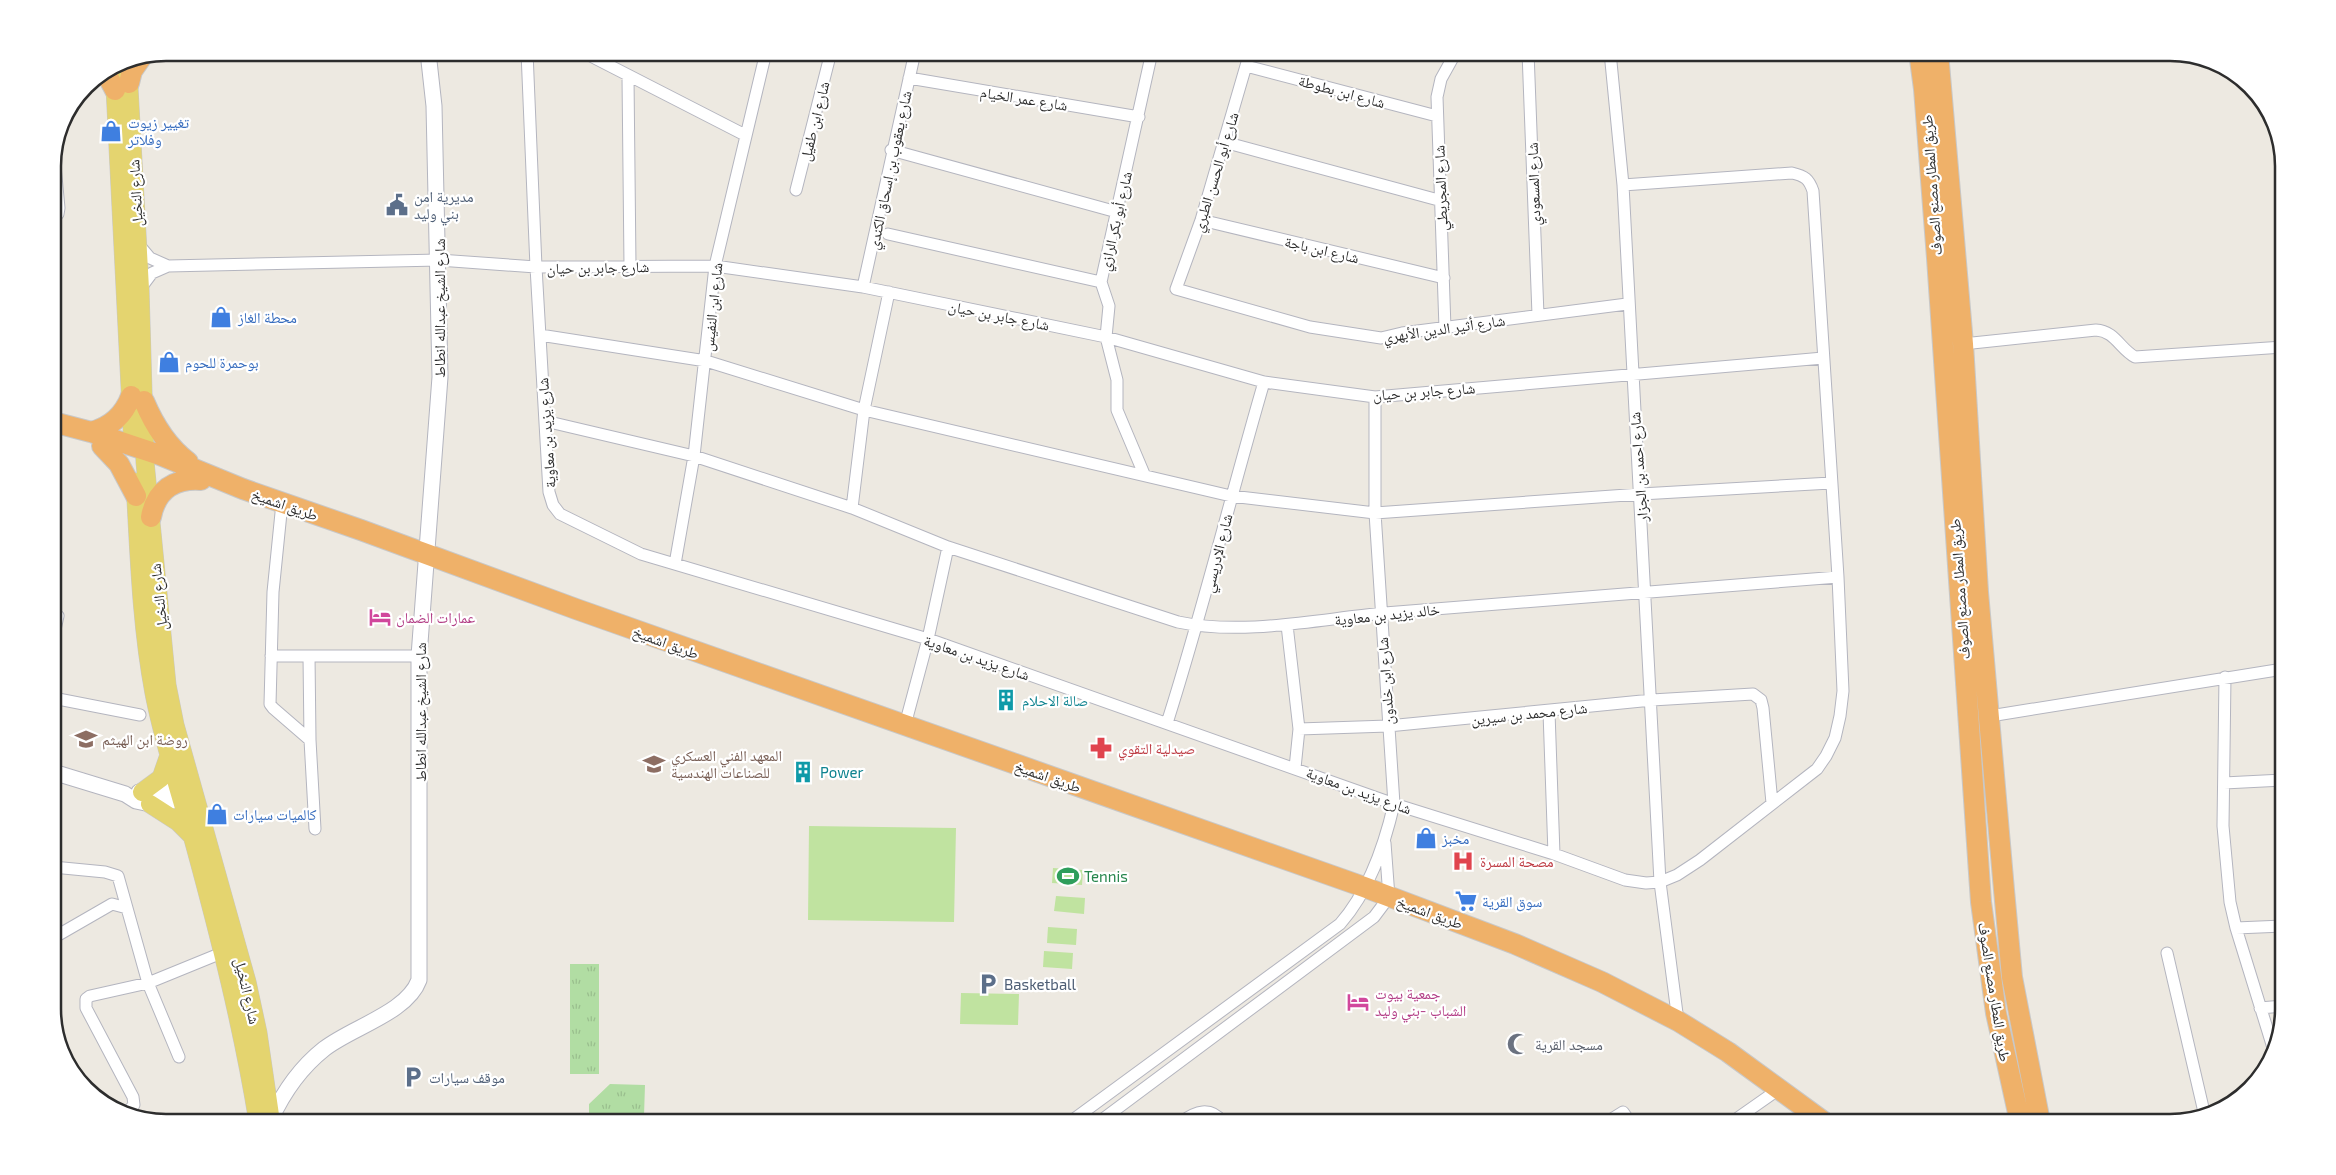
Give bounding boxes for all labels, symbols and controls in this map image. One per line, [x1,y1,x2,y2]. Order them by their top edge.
street label: شارع ابن بطوطة [1296,71,1387,113]
street label: شارع ابن طفيل [795,79,835,163]
street label: شارع عمر الخيام [979,82,1069,116]
street label: شارع يعقوب بن إسحاق الكندي [863,89,918,252]
street label: شارع أبو الحسن الطبري [1188,110,1246,235]
place label: تغيير زيوت وفلاتر [127,113,190,149]
street label: طريق المطار مصنع الصوف [1917,114,1947,256]
shop icon: تغيير زيوت وفلاتر [98,118,124,144]
street label: شارع المسعودي [1523,142,1547,226]
street label: شارع المجريطي [1430,145,1454,231]
street label: شارع النخيل [124,159,148,227]
street label: شارع أبو بكر الرازي [1095,169,1139,273]
place label: مديرية امن بني وليد [414,187,474,226]
public building icon: مديرية امن بني وليد [384,192,410,218]
street label: شارع ابن باجة [1283,232,1361,268]
street label: شارع الشيخ عبدالله انطاط [430,238,450,378]
street label: شارع جابر بن حيان [547,257,650,279]
street label: شارع ابن النفيس [698,262,728,353]
street label: شارع جابر بن حيان [947,296,1051,336]
shop icon: محطة الغاز [208,304,234,330]
place label: محطة الغاز [237,308,297,327]
street label: شارع أثير الدين الأبهري [1382,311,1507,349]
shop icon: بوحمرة للحوم [156,349,182,375]
place label: بوحمرة للحوم [185,353,259,373]
street label: شارع يزيد بن معاوية [533,377,561,489]
street label: شارع جابر بن حيان [1372,378,1476,406]
street label: شارع احمد بن الجزار [1625,411,1653,524]
street label: طريق اشميخ [249,484,321,526]
street label: شارع الإدريسي [1199,512,1239,595]
street label: طريق المطار مصنع الصوف [1945,518,1975,660]
street label: شارع النخيل [146,562,172,631]
street label: خالد يزيد بن معاوية [1333,599,1441,630]
hotel icon: عمارات الضمان [367,604,393,630]
place label: عمارات الضمان [396,608,475,628]
street label: طريق اشميخ [630,622,702,664]
street label: شارع يزيد بن معاوية [921,630,1032,685]
street label: شارع ابن خلدون [1373,636,1399,725]
street label: شارع الشيخ عبدالله انطاط [411,642,431,782]
building icon: صالة الاحلام [993,687,1019,713]
place label: صالة الاحلام [1022,691,1088,711]
street label: شارع محمد بن سيرين [1470,698,1588,730]
school or university icon: روضة ابن الهيثم [73,726,99,752]
place label: روضة ابن الهيثم [102,730,188,750]
pharmacy icon: صيدلية التقوي [1088,735,1114,761]
place label: صيدلية التقوي [1118,739,1195,761]
place label: المعهد الفني العسكري للصناعات الهندسية [671,746,782,782]
school or university icon: المعهد الفني العسكري للصناعات الهندسية [641,751,667,777]
street label: طريق اشميخ [1012,756,1084,798]
building icon: Power [790,759,816,785]
place label: Power [820,763,864,781]
street label: شارع يزيد بن معاوية [1303,763,1414,819]
shop icon: كالميات سيارات [204,801,230,827]
place label: كالميات سيارات [233,805,317,824]
shop icon: مخبز [1413,825,1439,851]
place label: مخبز [1441,829,1469,848]
hospital icon: مصحة المسرة [1450,848,1476,874]
place label: مصحة المسرة [1480,852,1554,871]
sports icon: Tennis [1055,863,1081,889]
place label: Tennis [1084,867,1128,885]
supermarket icon: سوق القرية [1453,888,1479,914]
street label: طريق اشميخ [1394,892,1466,934]
place label: سوق القرية [1482,892,1543,912]
street label: طريق المطار مصنع الصوف [1973,921,2015,1063]
street label: شارع النخيل [230,956,264,1026]
parking icon: Basketball [975,971,1001,997]
place label: Basketball [1004,975,1077,993]
place label: جمعية بيوت الشباب -بني وليد [1375,984,1466,1023]
hotel icon: جمعية بيوت الشباب -بني وليد [1345,989,1371,1015]
mosque icon: مسجد القرية [1505,1031,1531,1057]
place label: مسجد القرية [1535,1035,1603,1054]
parking icon: موقف سيارات [400,1064,426,1090]
place label: موقف سيارات [429,1068,505,1087]

